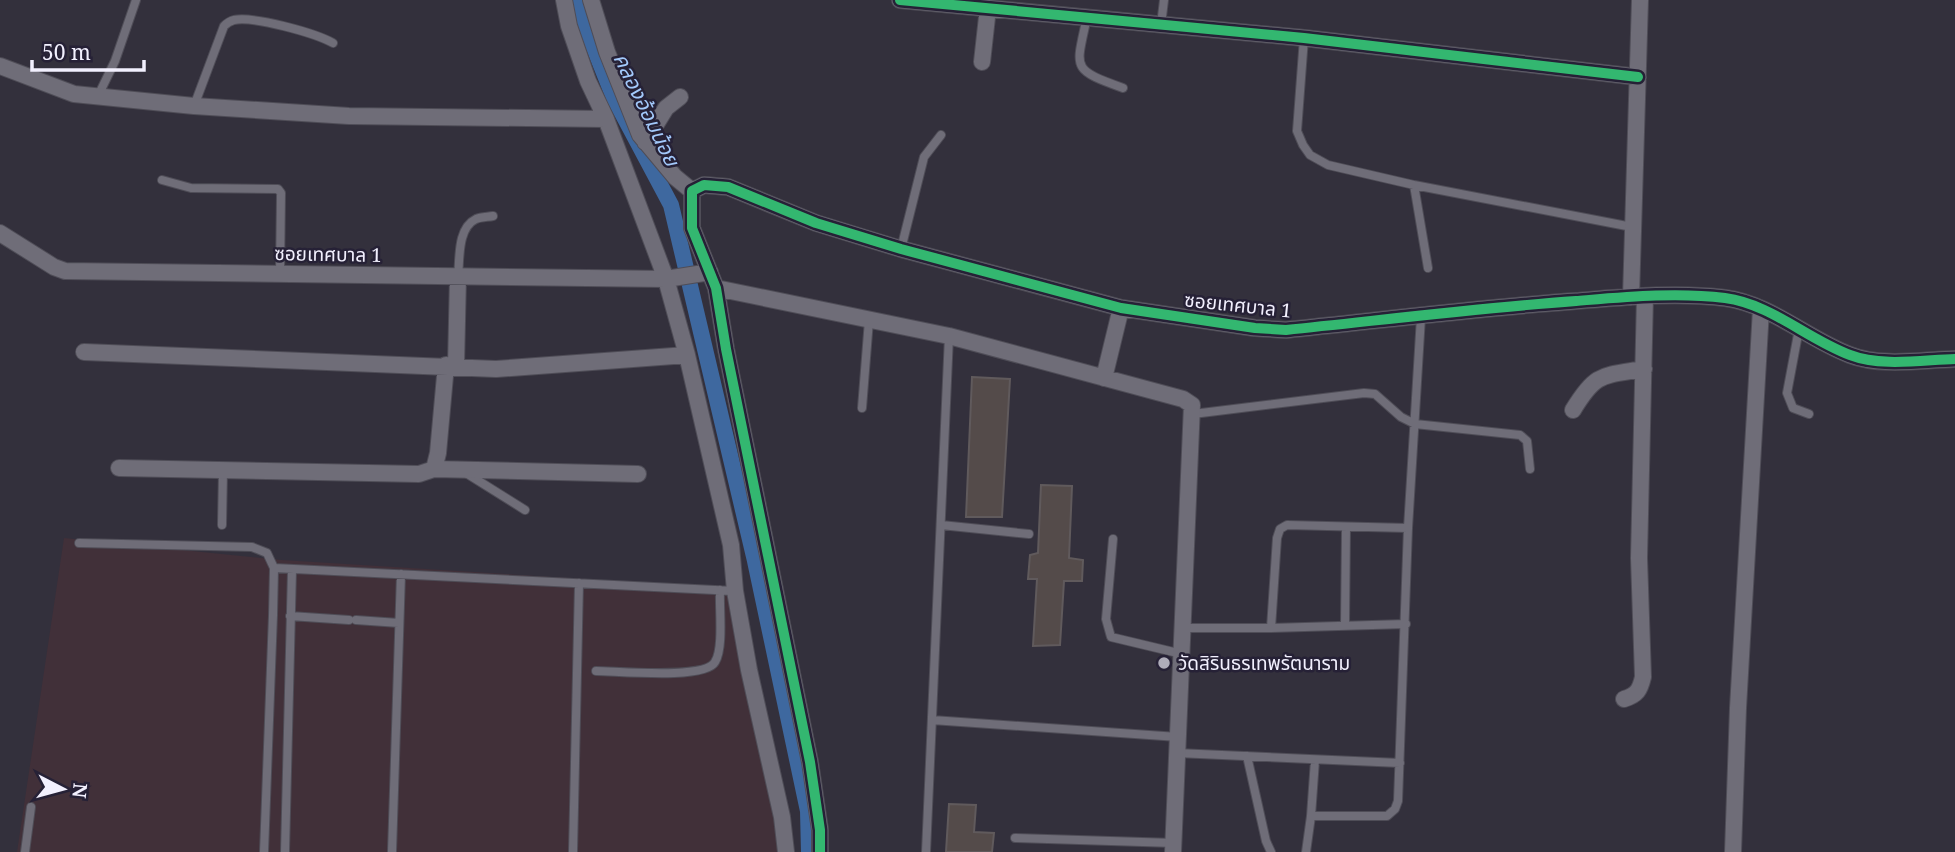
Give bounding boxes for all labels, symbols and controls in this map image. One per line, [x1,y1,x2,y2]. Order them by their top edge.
scale bar [32,28,144,72]
text: 50 m [42,38,91,66]
water label: คลองอ้อมน้อย [608,48,687,172]
street label: ซอยเทศบาล 1 [274,240,382,268]
street label: ซอยเทศบาล 1 [1183,286,1293,324]
place label: วัดสิรินธรเทพรัตนาราม [1178,650,1350,676]
marker: วัดสิรินธรเทพรัตนาราม [1156,655,1172,671]
north arrow [28,754,98,824]
text: N [66,782,94,800]

